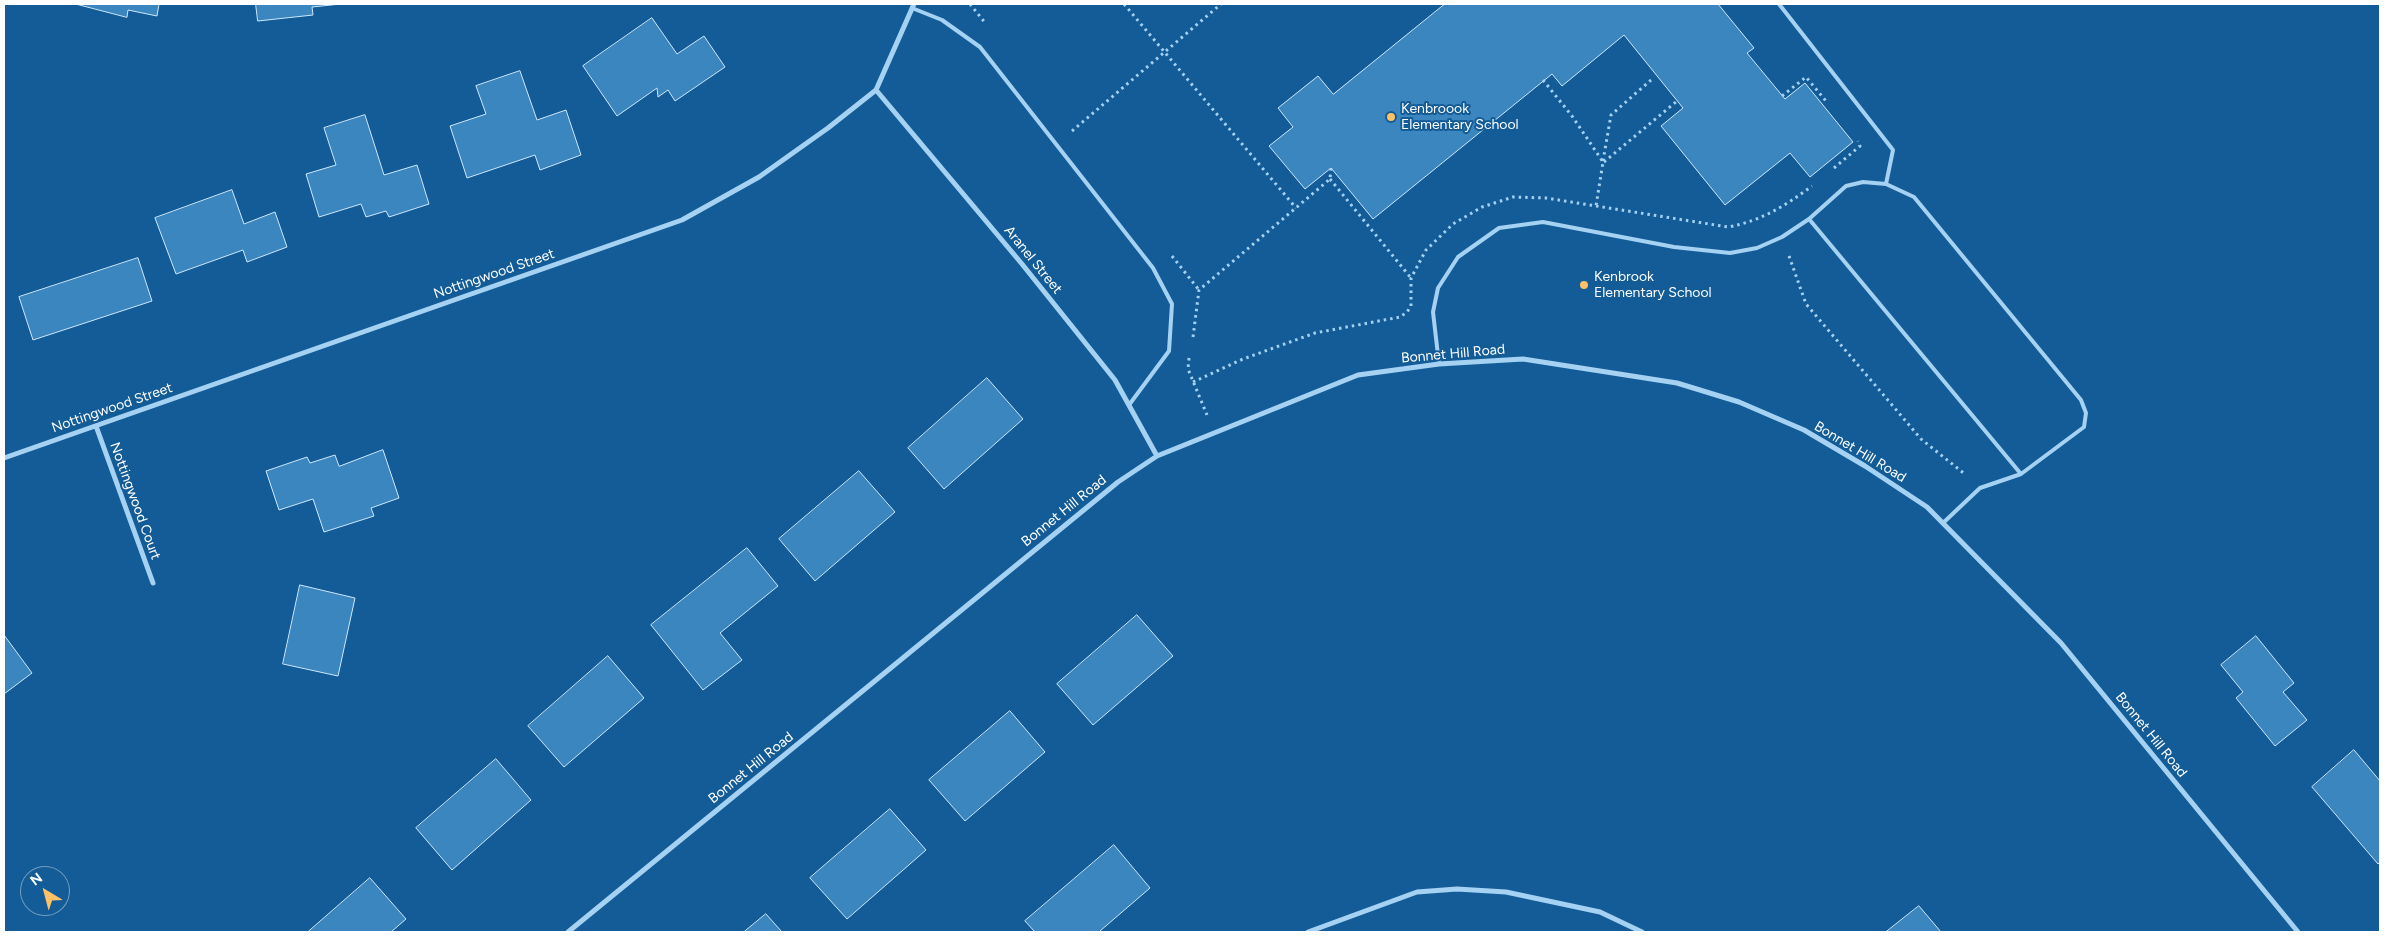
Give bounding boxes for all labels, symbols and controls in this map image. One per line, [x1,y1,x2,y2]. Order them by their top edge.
place label: Kenbroook Elementary School [1401,101,1519,134]
marker: Kenbroook Elementary School [1385,111,1397,123]
street label: Aranel Street [1000,223,1066,297]
street label: Nottingwood Street [431,245,557,303]
place label: Kenbrook Elementary School [1594,269,1712,302]
marker: Kenbrook Elementary School [1578,279,1590,291]
street label: Bonnet Hill Road [1400,341,1506,367]
street label: Nottingwood Street [49,379,175,437]
street label: Bonnet Hill Road [1811,418,1909,486]
street label: Nottingwood Court [106,440,164,562]
street label: Bonnet Hill Road [1018,472,1110,550]
street label: Bonnet Hill Road [2112,689,2190,781]
street label: Bonnet Hill Road [705,729,797,807]
north arrow [20,866,70,916]
text: N [27,869,46,889]

